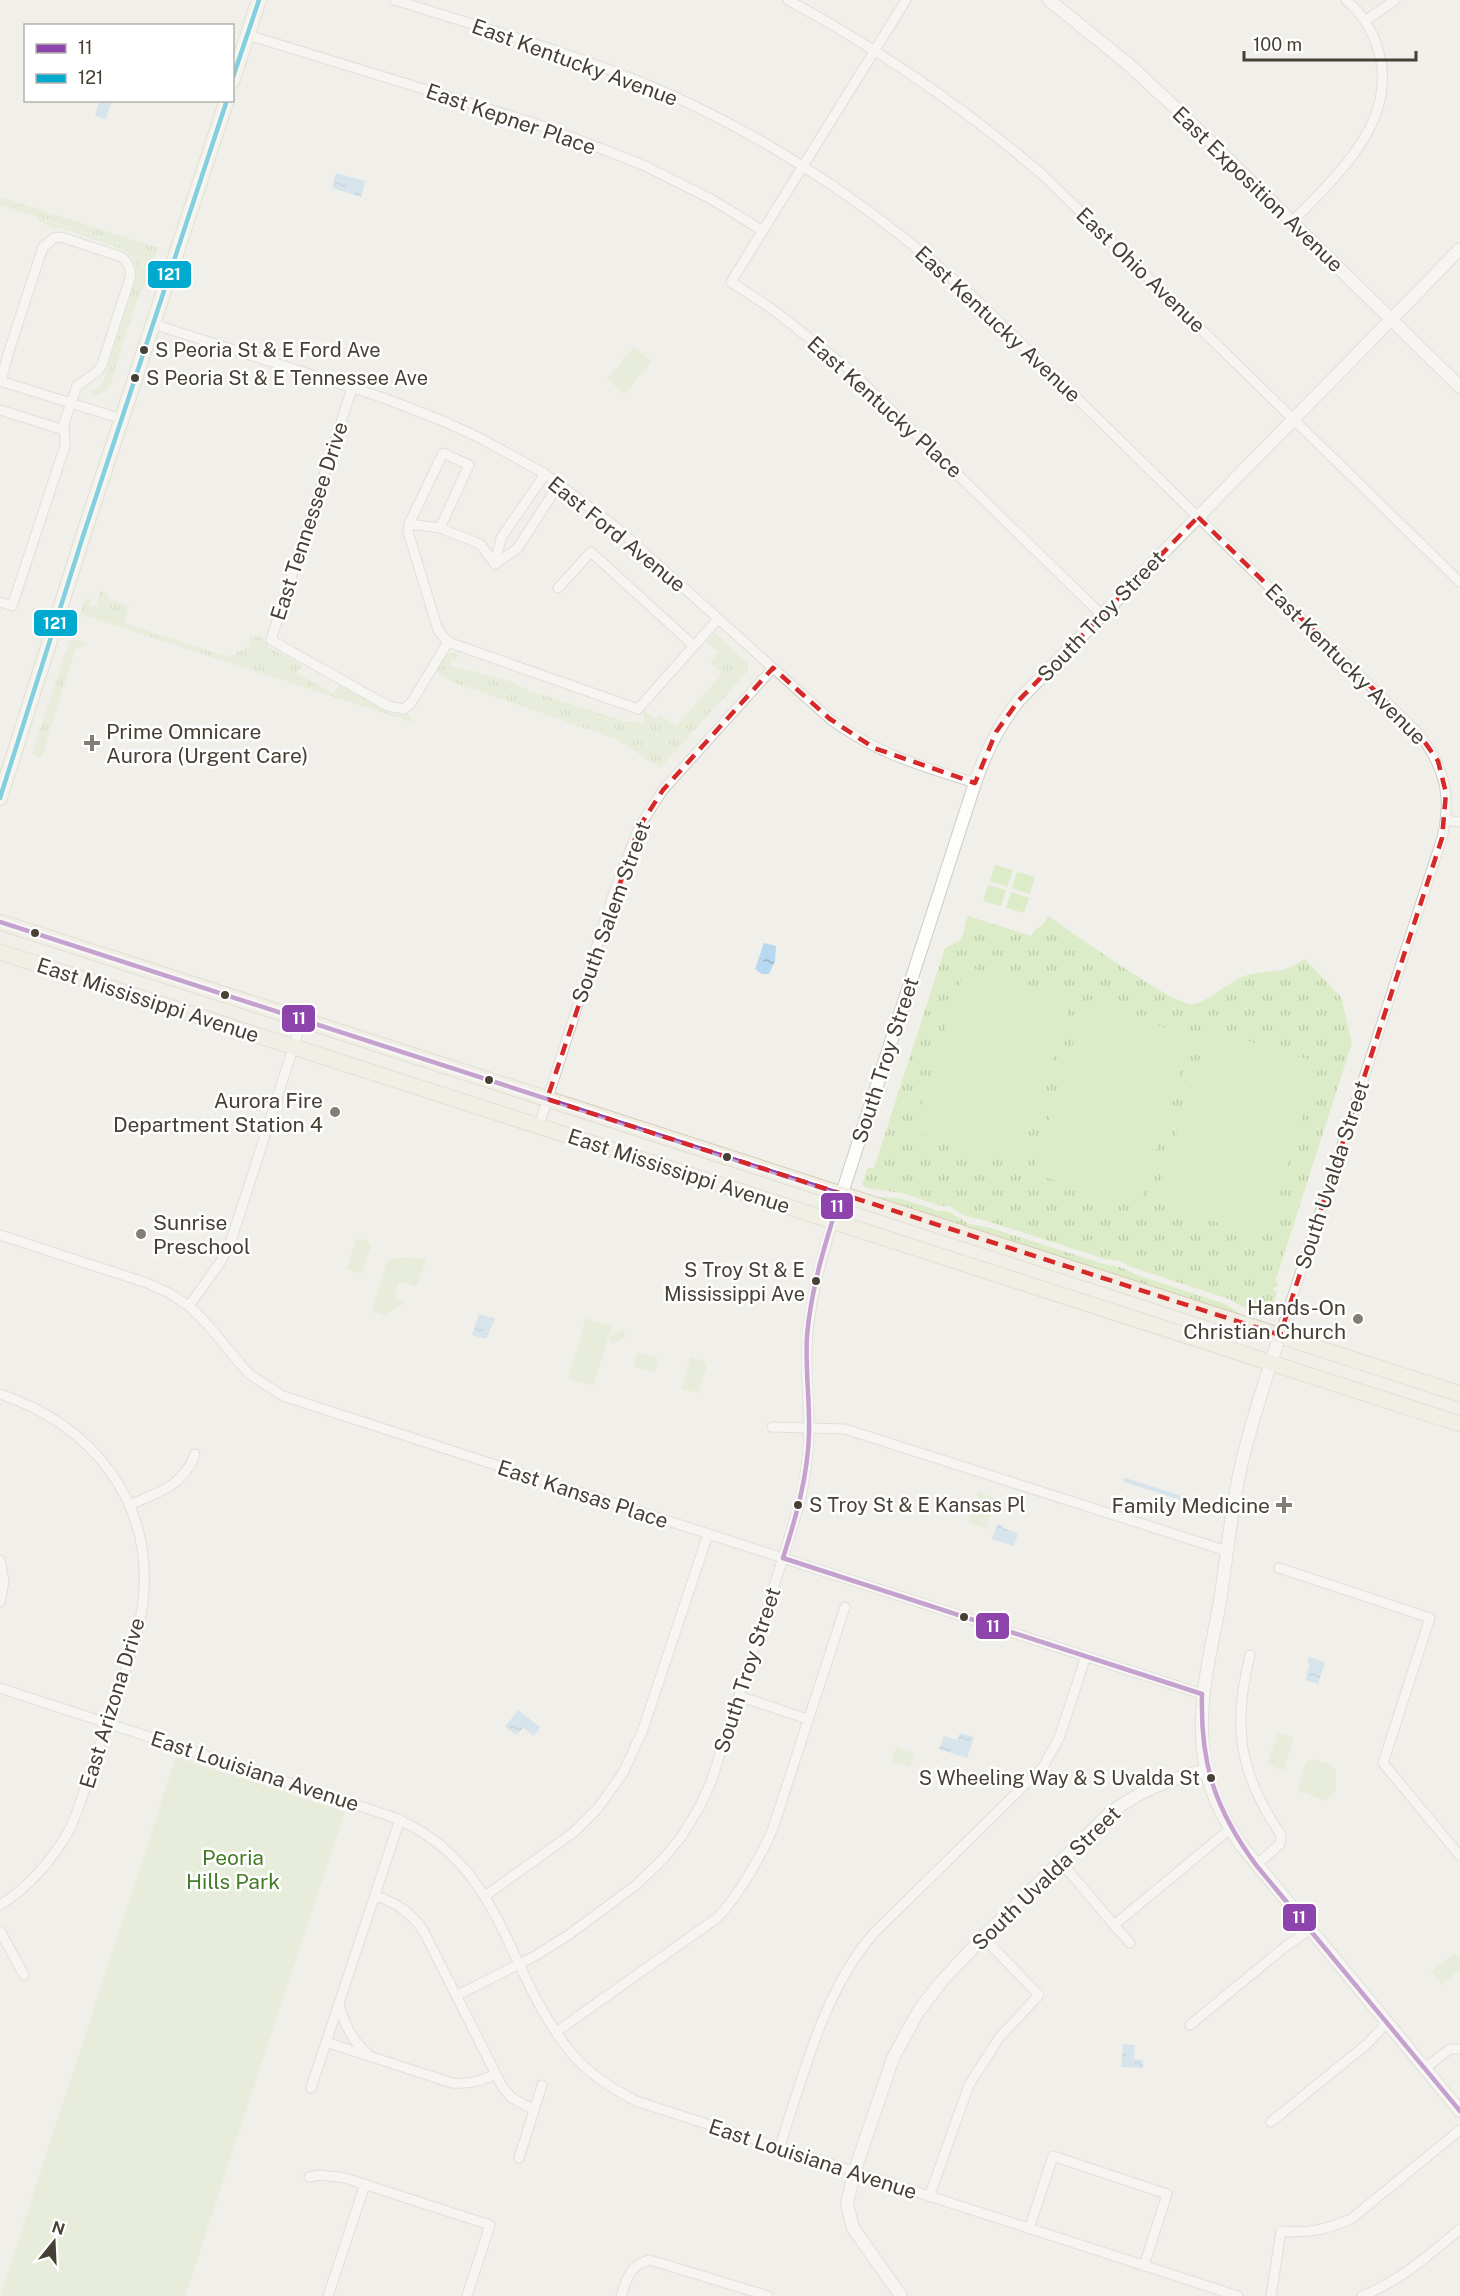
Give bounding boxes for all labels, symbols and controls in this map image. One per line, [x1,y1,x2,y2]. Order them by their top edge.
street label: East Kentucky Avenue [469,13,681,111]
legend [24,24,234,102]
scale bar [1244,24,1416,62]
text: 100 m [1253,34,1302,55]
text: 11 [78,37,93,58]
text: 121 [78,67,103,88]
street label: East Kepner Place [423,78,599,160]
street label: East Exposition Avenue [1168,101,1348,277]
street label: East Ohio Avenue [1071,202,1211,338]
street label: East Kentucky Avenue [910,241,1086,407]
line badge: 121 [147,260,192,289]
text: 121 [157,265,181,284]
street label: East Kentucky Place [802,331,968,483]
place label: S Peoria St & E Ford Ave [155,338,381,362]
marker: S Peoria St & E Ford Ave [138,344,150,356]
place label: S Peoria St & E Tennessee Ave [146,366,428,390]
marker: S Peoria St & E Tennessee Ave [129,372,141,384]
street label: East Tennessee Drive [265,419,353,623]
street label: East Ford Avenue [543,471,691,597]
street label: South Troy Street [1032,545,1170,687]
street label: East Kentucky Avenue [1260,578,1432,750]
line badge: 121 [33,609,78,637]
text: 121 [43,614,67,633]
place label: Prime Omnicare Aurora (Urgent Care) [106,719,308,768]
marker: Prime Omnicare Aurora (Urgent Care) [83,734,101,752]
street label: South Salem Street [567,818,655,1006]
unlabelled marker [29,927,41,939]
street label: East Mississippi Avenue [34,952,262,1048]
street label: South Troy Street [846,974,924,1146]
unlabelled marker [219,989,231,1001]
line badge: 11 [281,1004,316,1033]
text: 11 [292,1009,306,1028]
unlabelled marker [483,1074,495,1086]
street label: South Uvalda Street [1290,1078,1374,1272]
place label: Aurora Fire Department Station 4 [113,1088,323,1137]
marker: Aurora Fire Department Station 4 [328,1105,342,1119]
street label: East Mississippi Avenue [565,1123,793,1219]
unlabelled marker [721,1151,733,1163]
line badge: 11 [820,1192,854,1220]
text: 11 [830,1197,844,1216]
place label: Sunrise Preschool [153,1210,250,1259]
marker: Sunrise Preschool [134,1227,148,1241]
place label: S Troy St & E Mississippi Ave [664,1258,805,1306]
marker: S Troy St & E Mississippi Ave [810,1275,822,1287]
place label: Hands-On Christian Church [1183,1295,1346,1344]
marker: Hands-On Christian Church [1351,1312,1365,1326]
street label: East Kansas Place [494,1455,672,1533]
place label: S Troy St & E Kansas Pl [809,1493,1026,1517]
place label: Family Medicine [1112,1493,1270,1518]
marker: Family Medicine [1275,1496,1293,1514]
marker: S Troy St & E Kansas Pl [792,1499,804,1511]
street label: South Troy Street [708,1584,786,1756]
unlabelled marker [958,1611,970,1623]
line badge: 11 [975,1612,1010,1640]
street label: East Arizona Drive [74,1615,150,1791]
text: 11 [986,1617,1000,1636]
street label: East Louisiana Avenue [148,1726,362,1816]
place label: S Wheeling Way & S Uvalda St [919,1766,1200,1790]
marker: S Wheeling Way & S Uvalda St [1205,1772,1217,1784]
street label: South Uvalda Street [967,1801,1125,1955]
park label: Peoria Hills Park [186,1845,280,1894]
line badge: 11 [1282,1903,1317,1932]
text: 11 [1292,1908,1306,1927]
street label: East Louisiana Avenue [706,2114,920,2204]
north arrow [24,2212,84,2272]
text: N [50,2217,67,2239]

